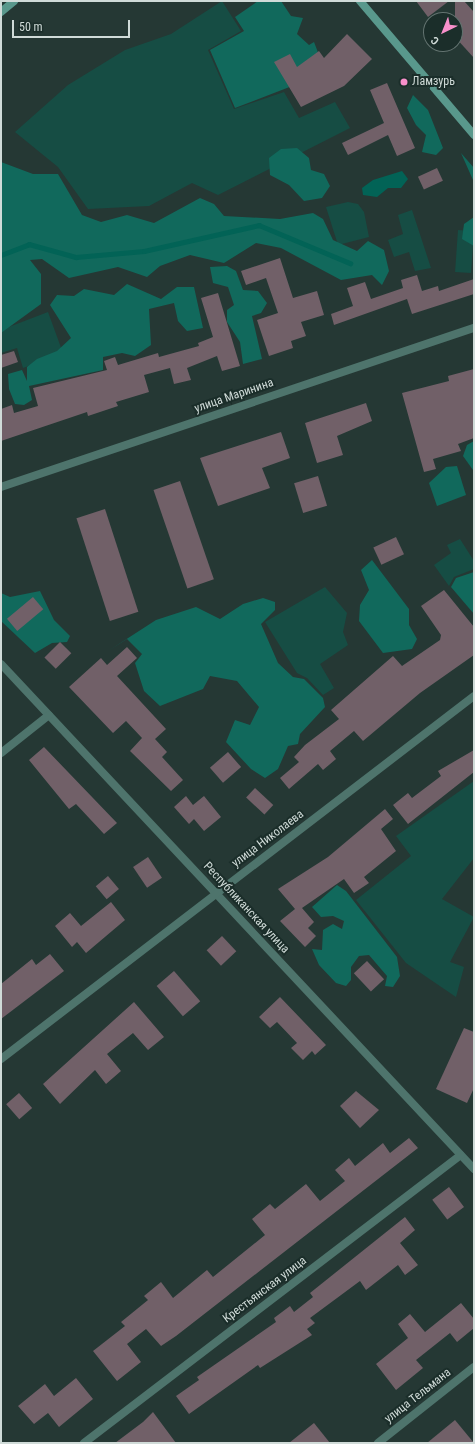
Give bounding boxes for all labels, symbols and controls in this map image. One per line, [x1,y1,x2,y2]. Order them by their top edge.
scale bar [14,12,132,38]
north arrow [423,12,463,52]
text: 50 m [19,20,43,34]
text: С [428,34,442,47]
place label: Ламзурь [412,75,455,89]
marker: Ламзурь [399,77,409,87]
street label: улица Маринина [193,376,275,416]
street label: улица Николаева [229,807,307,871]
street label: Республиканская улица [200,860,292,956]
street label: Крестьянская улица [220,1254,310,1326]
street label: улица Тельмана [382,1366,454,1426]

